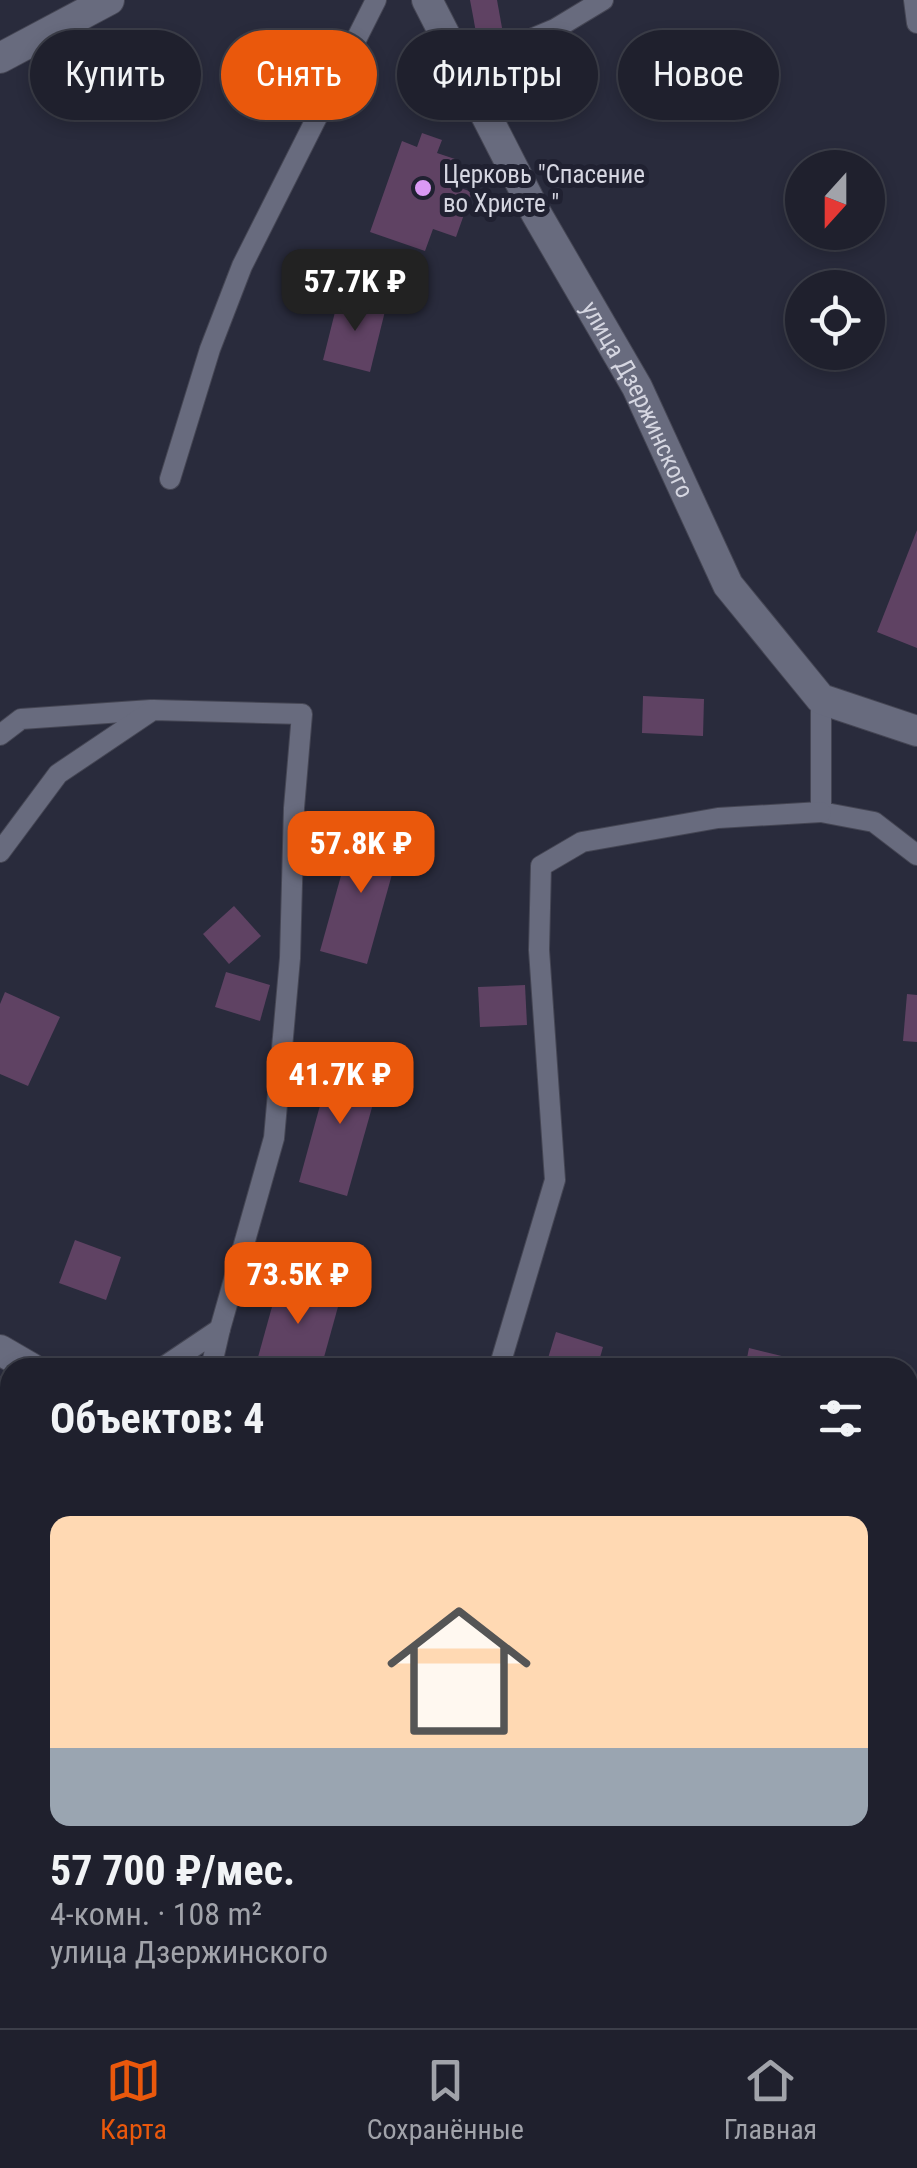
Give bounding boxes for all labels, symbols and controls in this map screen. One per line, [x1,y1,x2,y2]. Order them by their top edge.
chip: Купить [30,30,201,120]
chip: Снять [221,30,377,120]
chip: Фильтры [397,30,598,120]
chip: Новое [618,30,779,120]
north arrow [785,150,885,250]
map controls [785,150,885,370]
place label: Церковь "Спасение во Христе " [443,160,645,218]
marker: Церковь "Спасение во Христе " [412,177,434,199]
pin: 57.7K ₽ [263,249,447,334]
text: 57.7K ₽ [304,262,406,300]
button: locate [785,270,885,370]
street label: улица Дзержинского [576,296,700,502]
pin: 57.8K ₽ [269,811,453,896]
text: 57.8K ₽ [310,824,412,862]
pin: 41.7K ₽ [248,1042,432,1127]
text: 41.7K ₽ [289,1055,391,1093]
pin: 73.5K ₽ [206,1242,390,1327]
text: 73.5K ₽ [247,1255,349,1293]
icon: filters [813,1391,868,1446]
text: Объектов: 4 [50,1394,264,1443]
icon: home [369,1581,549,1761]
text: 57 700 ₽/мес. [50,1846,295,1895]
text: 4-комн. · 108 m² [50,1895,262,1933]
text: улица Дзержинского [50,1933,328,1971]
tab: Карта [100,2053,167,2146]
tab: Сохранённые [367,2053,524,2146]
tab: Главная [724,2053,817,2146]

